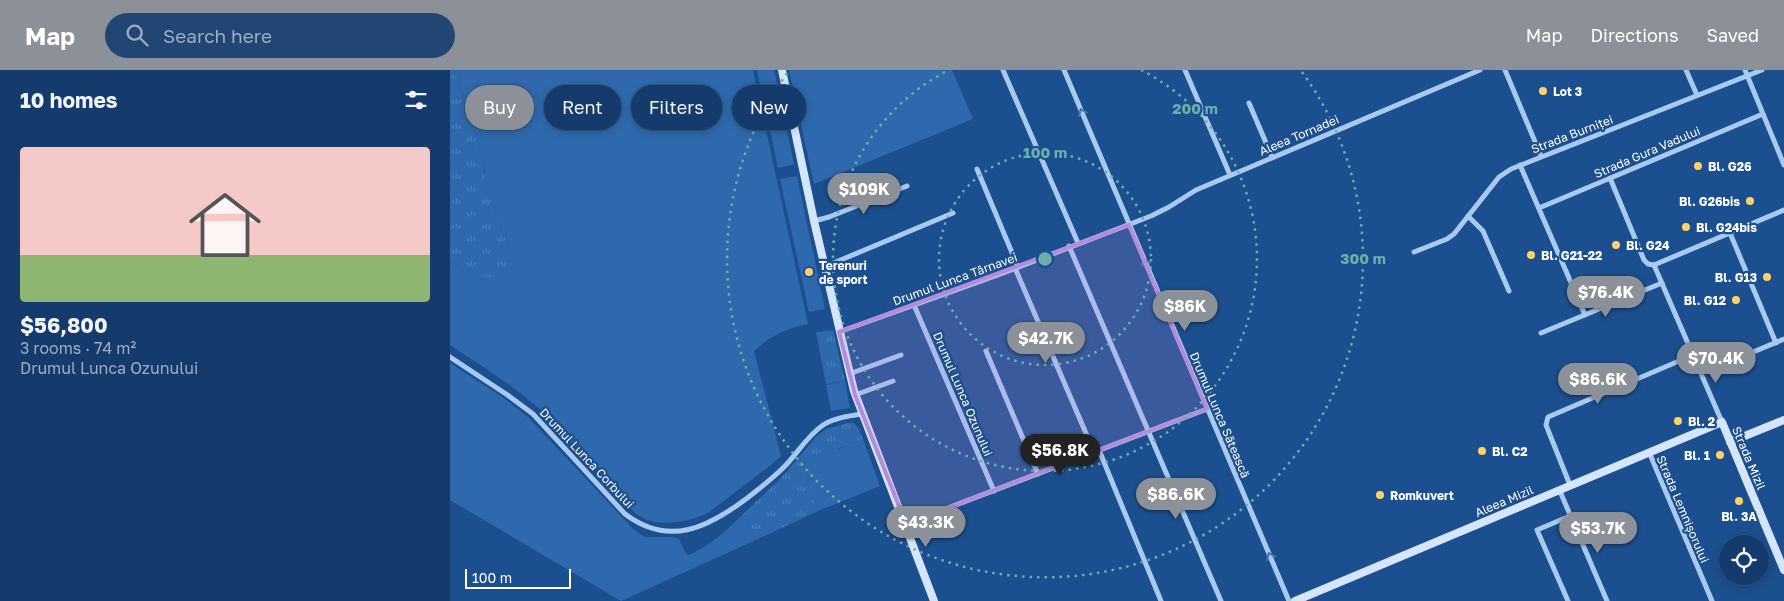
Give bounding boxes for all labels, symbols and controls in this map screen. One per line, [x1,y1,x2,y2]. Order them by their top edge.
search box [105,13,455,58]
text: Map [25,21,75,50]
icon: search [123,21,151,49]
text: Search here [163,24,272,47]
text: Map [1526,24,1562,46]
text: Directions [1590,24,1678,46]
text: Saved [1706,24,1759,46]
place label: Lot 3 [1553,84,1582,99]
chip: Buy [465,85,534,130]
chip: Rent [544,85,621,130]
chip: Filters [631,85,722,130]
chip: New [732,85,806,130]
marker: Lot 3 [1537,85,1549,97]
icon: filters [402,86,430,114]
text: 10 homes [20,87,118,113]
text: 200 m [1172,99,1218,117]
one-way arrow [1077,108,1088,117]
street label: Aleea Tornadei [1257,111,1341,159]
street label: Strada Burniței [1529,112,1615,156]
street label: Strada Gura Vadului [1592,123,1702,181]
text: 100 m [1023,143,1067,161]
place label: Bl. G26 [1708,159,1752,174]
marker: Bl. G26 [1692,160,1704,172]
pin: $109K [829,172,899,215]
text: $109K [838,179,890,199]
icon: home [180,180,270,270]
place label: Bl. G26bis [1679,194,1740,209]
marker: Bl. G26bis [1744,195,1756,207]
place label: Bl. G24bis [1696,220,1757,235]
marker: Bl. G24bis [1680,221,1692,233]
place label: Bl. G24 [1626,238,1670,253]
marker: Bl. G24 [1610,239,1622,251]
place label: Bl. G21-22 [1541,248,1602,263]
street label: Drumul Lunca Târnavei [891,249,1019,309]
text: 300 m [1340,249,1386,267]
marker: Bl. G21-22 [1525,249,1537,261]
centre of rings [1036,250,1054,268]
place label: Terenuri de sport [819,258,868,287]
one-way arrow [1140,258,1151,267]
marker: Terenuri de sport [803,266,815,278]
place label: Bl. G13 [1715,270,1757,285]
marker: Bl. G13 [1761,271,1773,283]
pin: $76.4K [1565,276,1647,318]
text: $76.4K [1578,282,1634,302]
pin: $86K [1155,290,1215,332]
place label: Bl. G12 [1684,293,1726,308]
marker: Bl. G12 [1730,294,1742,306]
text: $86K [1164,296,1206,316]
text: $56,800 [20,312,108,338]
pin: $42.7K [1005,322,1087,364]
text: $42.7K [1018,328,1074,348]
street label: Drumul Lunca Ozunului [930,330,996,458]
text: 3 rooms · 74 m² [20,338,136,358]
pin: $70.4K [1675,342,1757,384]
text: $70.4K [1688,348,1744,368]
street label: Drumul Lunca Sătească [1187,350,1253,480]
text: Drumul Lunca Ozunului [20,358,198,378]
pin: $86.6K [1557,362,1639,405]
text: $86.6K [1569,369,1627,389]
street label: Drumul Lunca Corbului [537,405,637,511]
place label: Bl. 2 [1688,414,1715,429]
marker: Bl. 2 [1672,415,1684,427]
street label: Strada Mizil [1729,424,1769,492]
pin: $56.8K [1019,434,1101,476]
text: $56.8K [1031,440,1089,460]
place label: Bl. C2 [1492,444,1528,459]
marker: Bl. C2 [1476,445,1488,457]
place label: Bl. 1 [1684,448,1710,463]
marker: Bl. 1 [1714,449,1726,461]
street label: Strada Lemnișorului [1654,453,1712,565]
pin: $86.6K [1135,478,1217,520]
street label: Aleea Mizil [1473,482,1536,520]
text: $86.6K [1147,484,1205,504]
place label: Romkuvert [1390,488,1454,503]
marker: Romkuvert [1374,489,1386,501]
marker: Bl. 3A [1733,495,1745,507]
pin: $43.3K [885,506,967,548]
place label: Bl. 3A [1721,509,1757,524]
text: $43.3K [898,512,954,532]
pin: $53.7K [1557,512,1639,554]
text: $53.7K [1570,518,1626,538]
map controls [1719,535,1769,585]
button: locate [1719,535,1769,585]
one-way arrow [1266,552,1276,561]
scale bar [465,566,571,589]
text: 100 m [472,569,512,586]

